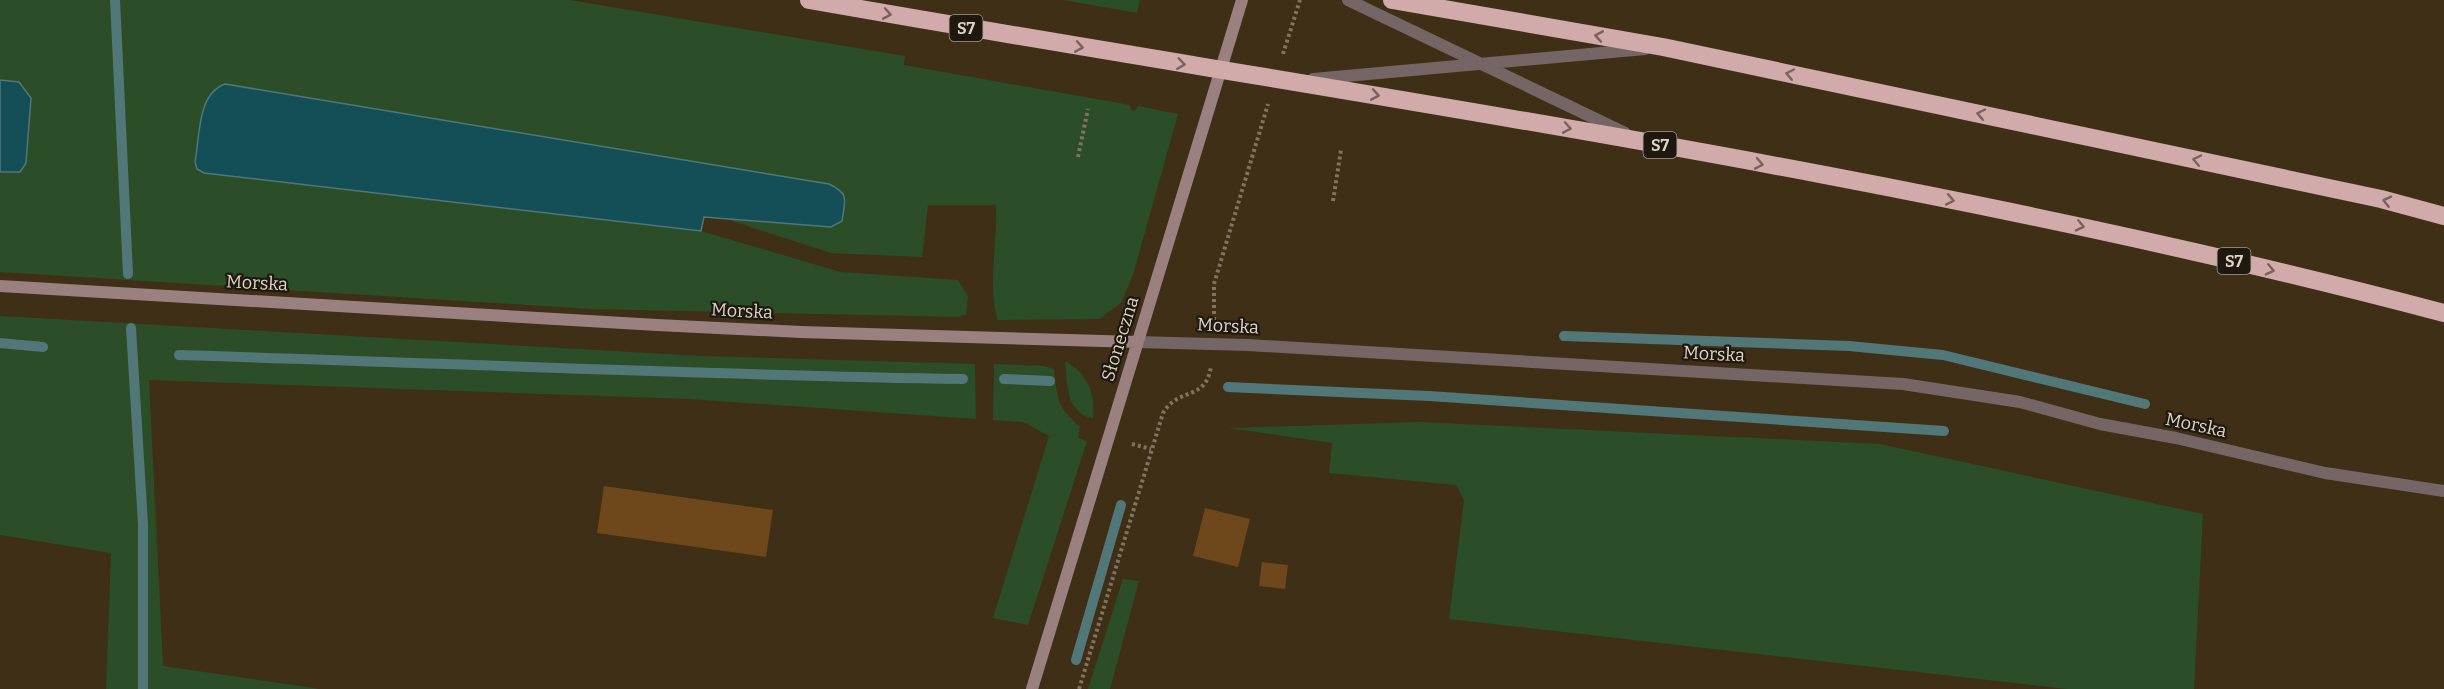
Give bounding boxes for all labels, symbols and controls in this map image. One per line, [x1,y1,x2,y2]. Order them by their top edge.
one-way arrow [882,7,892,20]
road number: S7 [950,15,982,41]
one-way arrow [1594,30,1604,43]
one-way arrow [1075,41,1084,53]
one-way arrow [1177,57,1186,69]
one-way arrow [1785,68,1795,81]
one-way arrow [1370,88,1380,100]
one-way arrow [1976,108,1986,121]
one-way arrow [1562,121,1572,134]
road number: S7 [1644,132,1676,158]
one-way arrow [2192,154,2202,167]
one-way arrow [1754,157,1764,169]
one-way arrow [1945,193,1955,206]
one-way arrow [2382,196,2392,209]
one-way arrow [2075,219,2085,232]
road number: S7 [2218,248,2250,274]
one-way arrow [2265,262,2275,275]
street label: Morska [225,270,289,296]
street label: Słoneczna [1097,294,1143,384]
street label: Morska [710,298,774,324]
street label: Morska [1196,313,1260,339]
street label: Morska [1682,341,1746,367]
street label: Morska [2163,408,2229,442]

